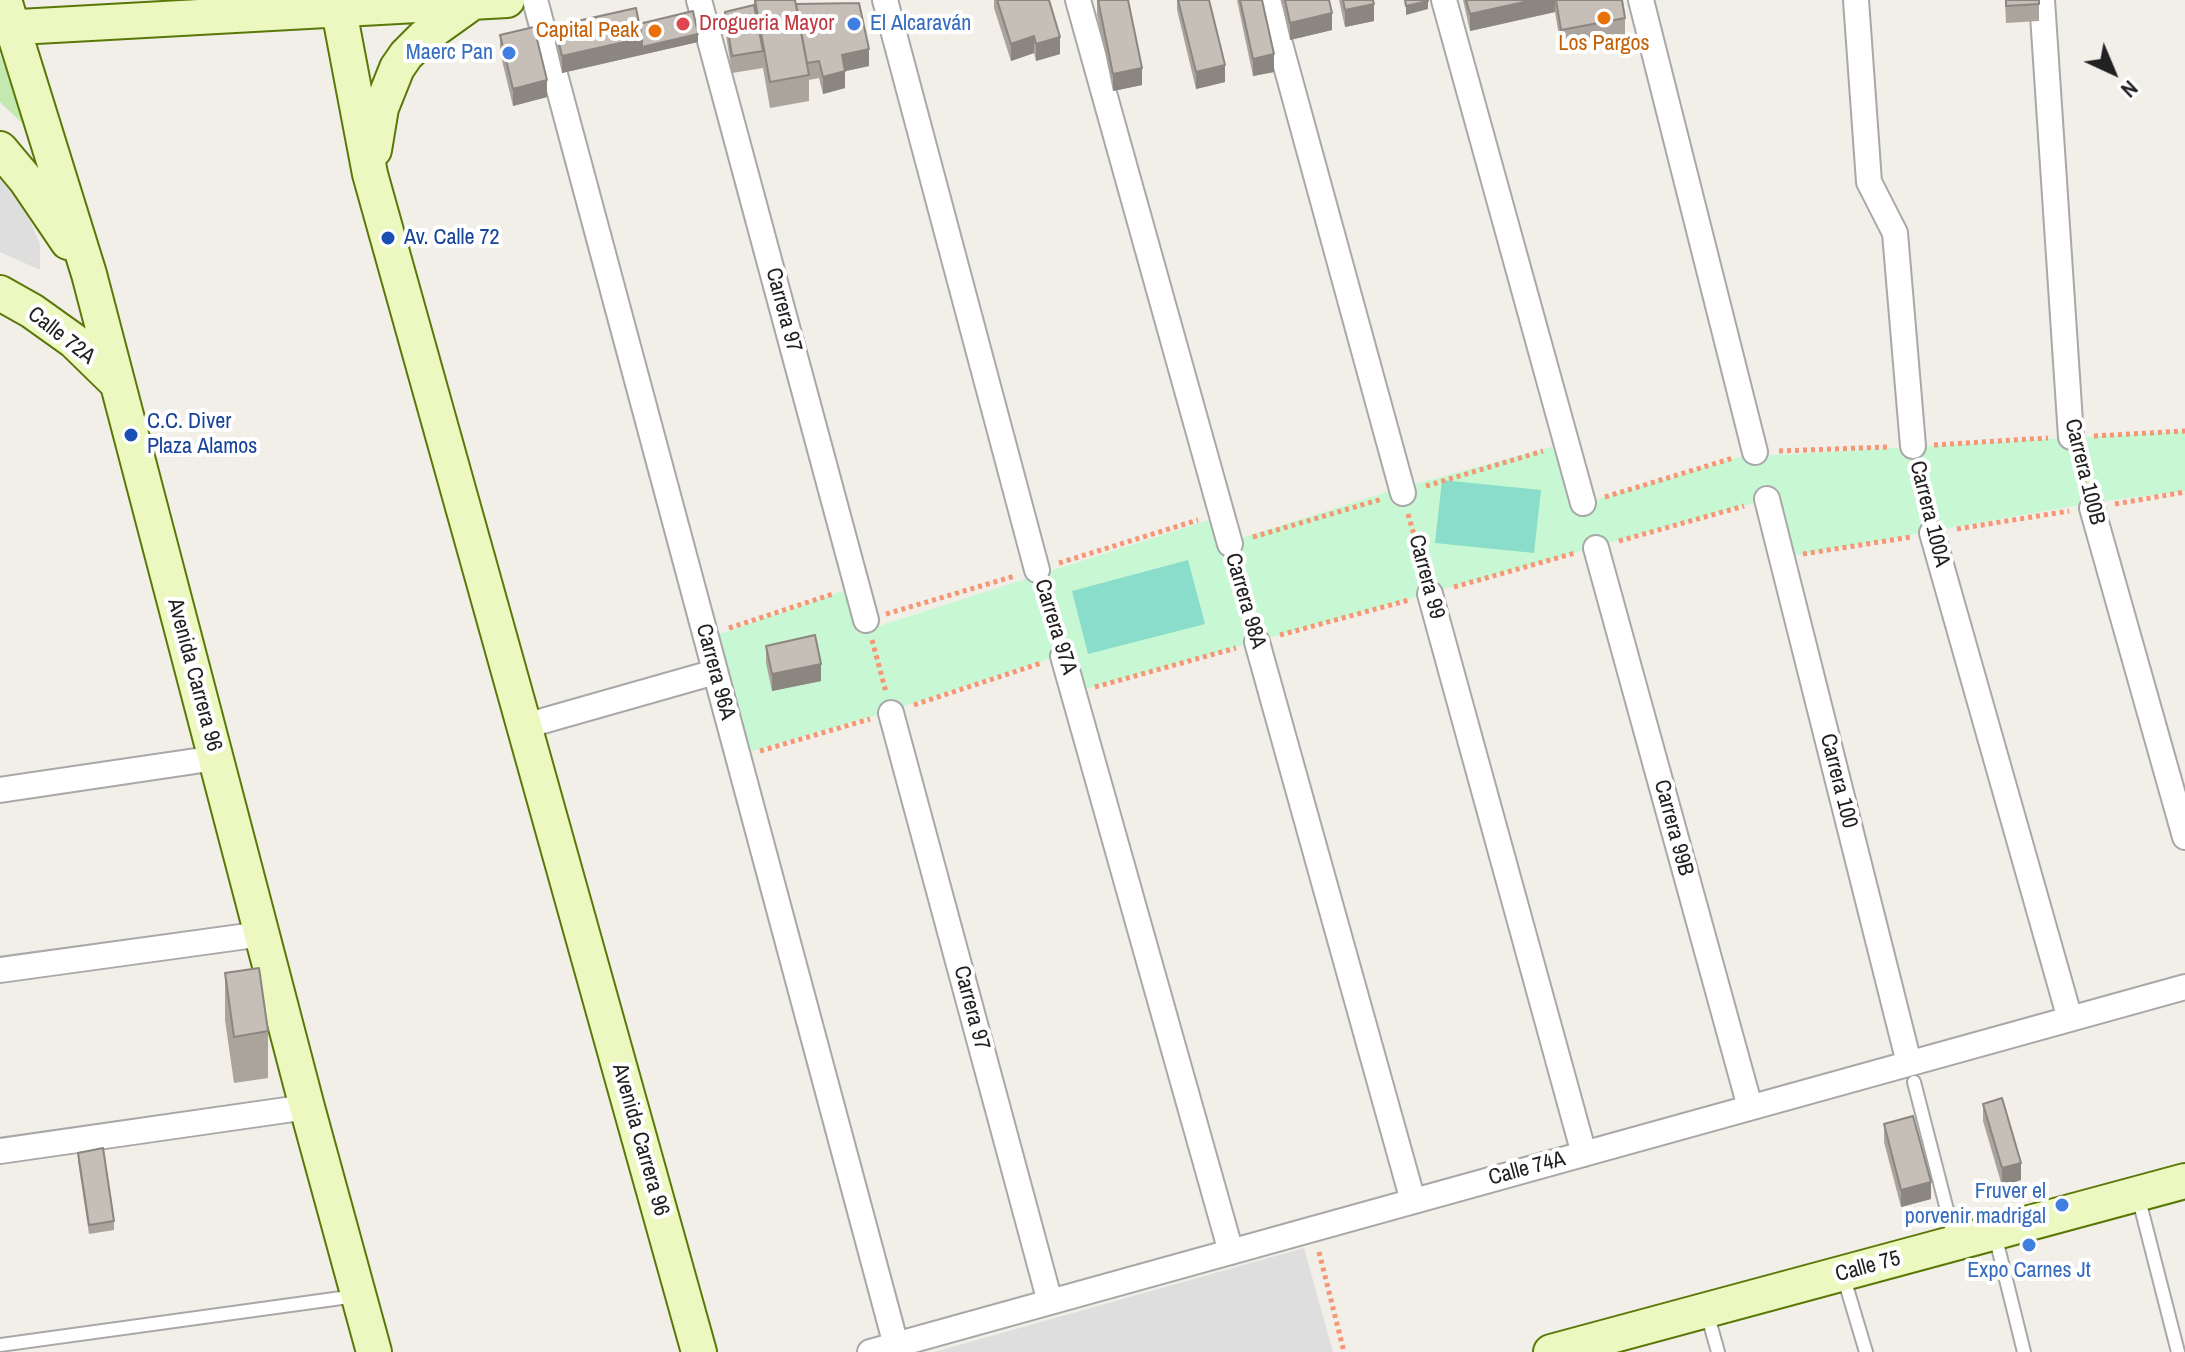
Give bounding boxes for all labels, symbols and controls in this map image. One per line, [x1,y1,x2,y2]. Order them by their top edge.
marker: Los Pargos [1595,9,1613,27]
place label: Drogueria Mayor [699,11,834,37]
place label: El Alcaraván [870,11,971,37]
marker: Drogueria Mayor [674,15,692,33]
marker: El Alcaraván [845,15,863,33]
place label: Capital Peak [536,18,639,44]
marker: Capital Peak [646,22,664,40]
place label: Los Pargos [1558,31,1650,57]
north arrow [2073,32,2153,112]
place label: Maerc Pan [406,40,493,66]
marker: Maerc Pan [500,44,518,62]
text: N [2115,74,2145,105]
place label: Av. Calle 72 [404,225,500,251]
marker: Av. Calle 72 [379,229,397,247]
street label: Carrera 97 [759,265,807,355]
street label: Calle 72A [22,302,100,370]
place label: C.C. Diver Plaza Alamos [147,409,257,460]
street label: Carrera 100B [2058,416,2110,528]
marker: C.C. Diver Plaza Alamos [122,426,140,444]
street label: Carrera 100A [1903,458,1955,570]
street label: Carrera 99 [1402,532,1450,622]
street label: Carrera 98A [1219,550,1271,652]
street label: Carrera 97A [1028,576,1082,678]
street label: Avenida Carrera 96 [161,596,227,754]
street label: Carrera 96A [690,621,740,723]
street label: Carrera 100 [1814,731,1862,831]
street label: Carrera 99B [1648,777,1698,879]
street label: Carrera 97 [947,963,995,1053]
street label: Avenida Carrera 96 [606,1061,674,1219]
street label: Calle 74A [1486,1146,1568,1192]
place label: Fruver el porvenir madrigal [1905,1179,2046,1230]
marker: Fruver el porvenir madrigal [2053,1196,2071,1214]
marker: Expo Carnes Jt [2020,1236,2038,1254]
street label: Calle 75 [1833,1246,1903,1288]
place label: Expo Carnes Jt [1967,1258,2091,1284]

